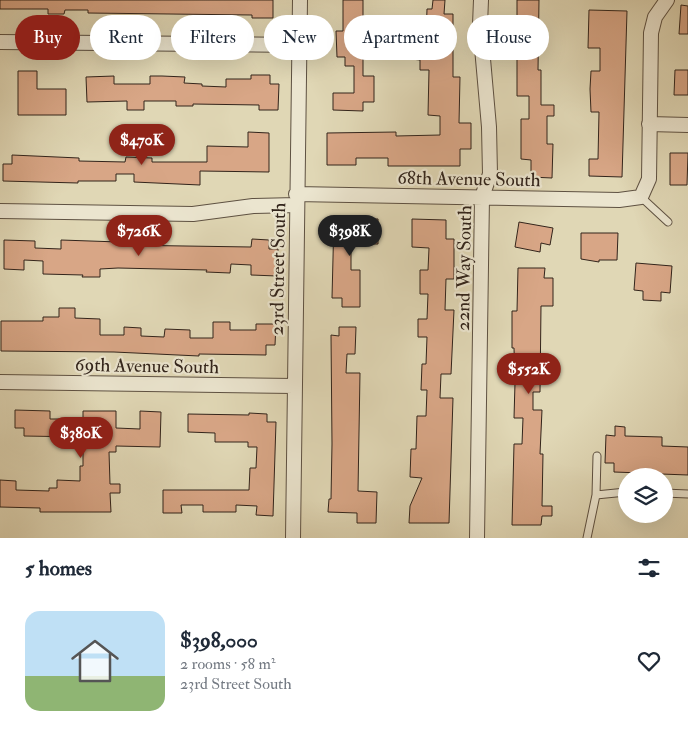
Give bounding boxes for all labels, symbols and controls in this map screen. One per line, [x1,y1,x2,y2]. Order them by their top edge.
chip: Buy [15,15,80,60]
chip: Rent [90,15,161,60]
chip: Filters [171,15,254,60]
chip: New [264,15,334,60]
chip: Apartment [344,15,457,60]
chip: House [467,15,549,60]
pin: $470K [107,124,177,166]
text: $470K [120,130,164,150]
street label: 68th Avenue South [397,166,541,192]
street label: 23rd Street South [265,202,291,336]
street label: 22nd Way South [451,205,477,331]
pin: $726K [104,214,174,257]
pin: $398K [315,214,385,257]
text: $726K [117,221,161,241]
text: $398K [329,221,371,241]
pin: $552K [494,352,564,395]
street label: 69th Avenue South [75,353,219,379]
text: $552K [508,359,550,379]
pin: $380K [46,416,116,459]
text: $380K [60,423,102,443]
map controls [618,468,673,523]
button: layers [618,468,673,523]
icon: filters [635,554,663,582]
text: 5 homes [25,555,92,582]
text: $398,000 [180,627,258,654]
icon: home [65,631,125,691]
icon: heart [635,647,663,675]
text: 2 rooms · 58 m² [180,654,275,674]
text: 23rd Street South [180,674,292,694]

